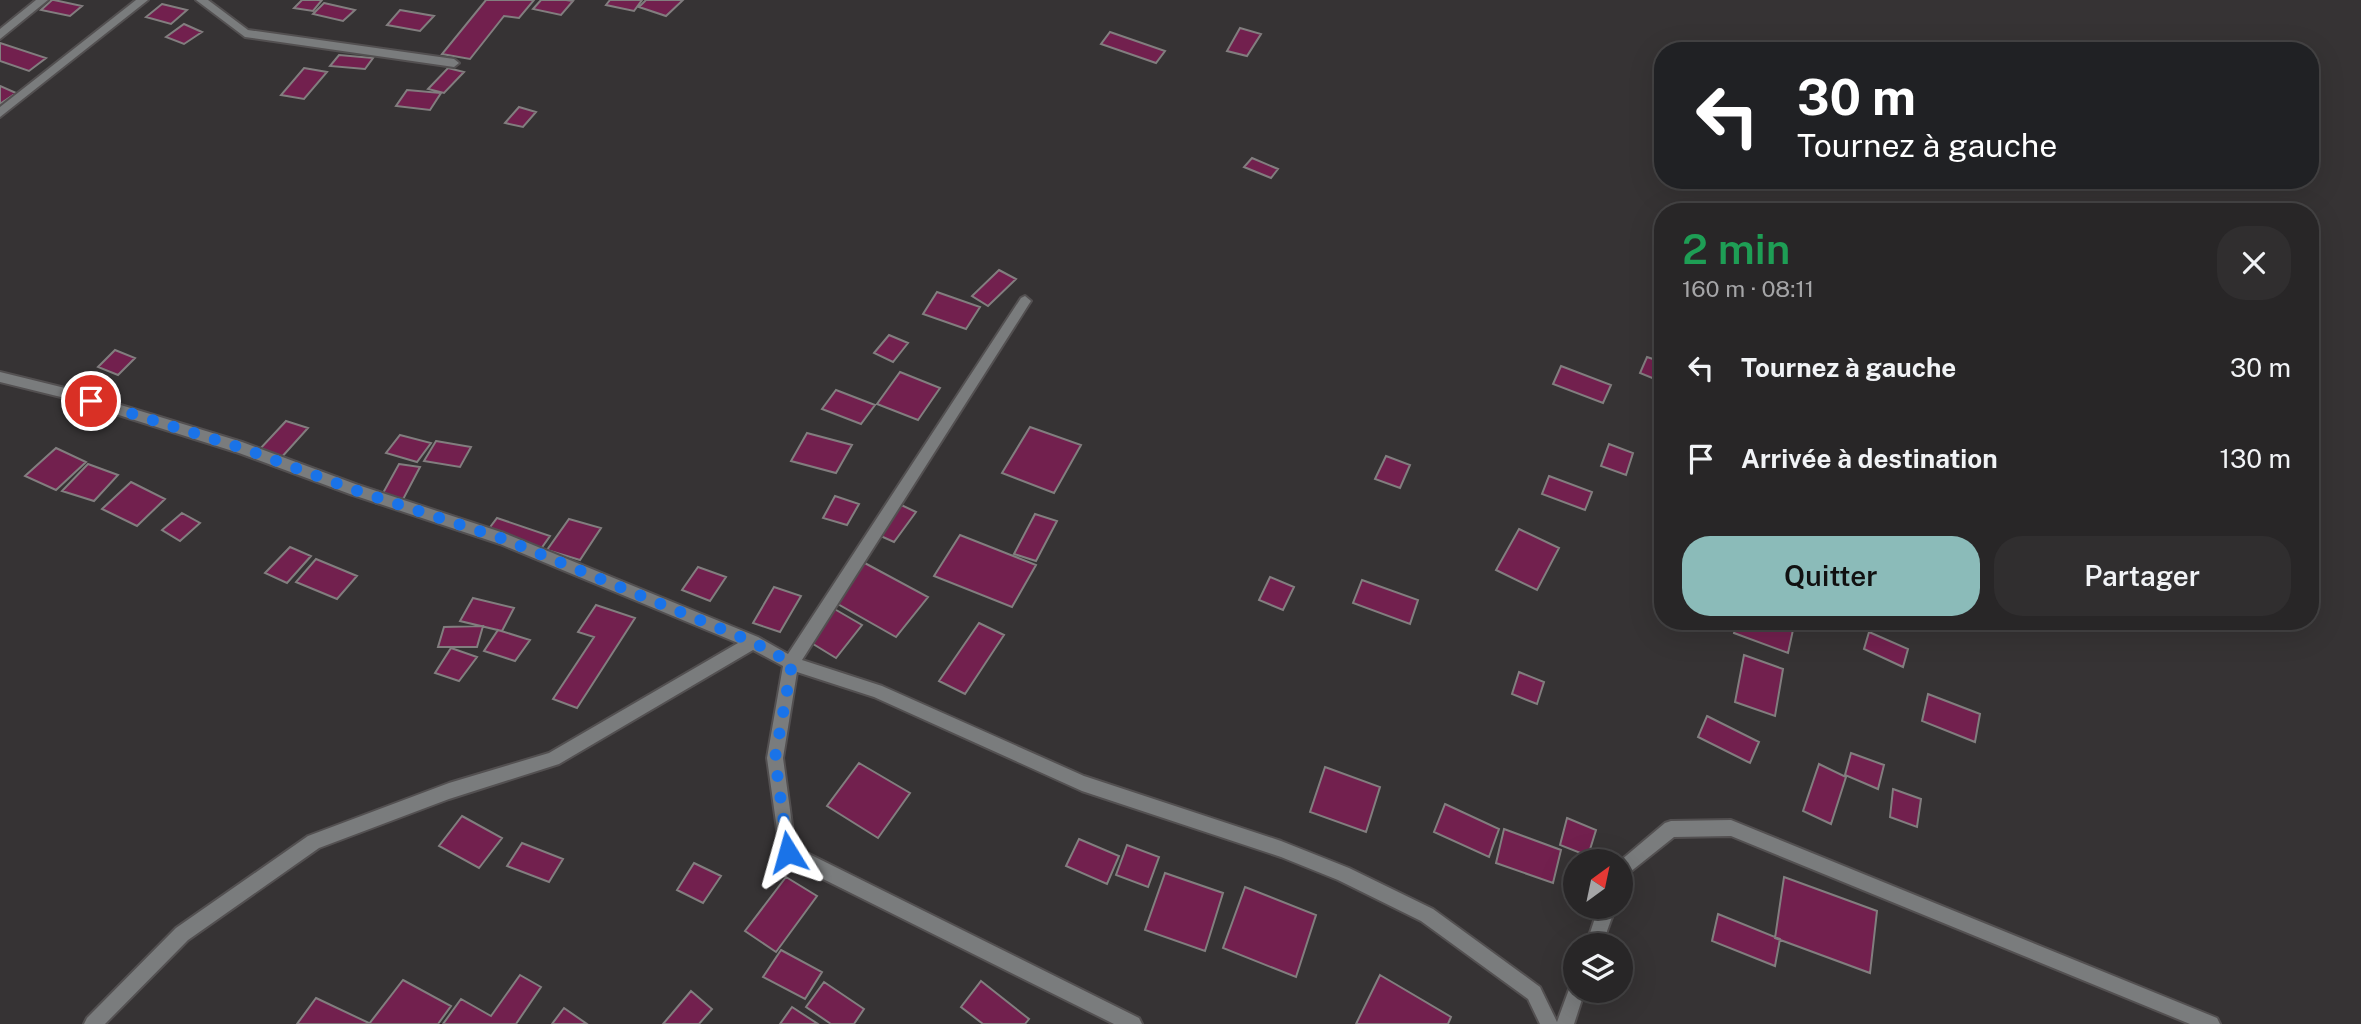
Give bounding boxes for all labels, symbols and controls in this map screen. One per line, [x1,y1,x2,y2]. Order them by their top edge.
text: 30 m [1797,68,1916,126]
icon: left [1682,70,1773,161]
text: Tournez à gauche [1797,127,2057,164]
text: 2 min [1682,224,1790,273]
button: close [2217,226,2291,300]
text: 160 m · 08:11 [1682,275,1814,302]
icon: left [1682,349,1720,387]
text: Tournez à gauche [1741,352,1956,383]
text: 30 m [2230,352,2291,383]
pin [61,371,121,431]
icon: arrive [72,382,110,420]
icon: arrive [1682,440,1720,478]
text: Arrivée à destination [1741,443,1998,474]
text: 130 m [2219,443,2291,474]
button: Quitter [1682,536,1980,616]
button: Partager [1994,536,2291,616]
position arrow [751,815,825,889]
north arrow [1563,849,1633,919]
map controls [1563,849,1633,1003]
button: layers [1563,933,1633,1003]

